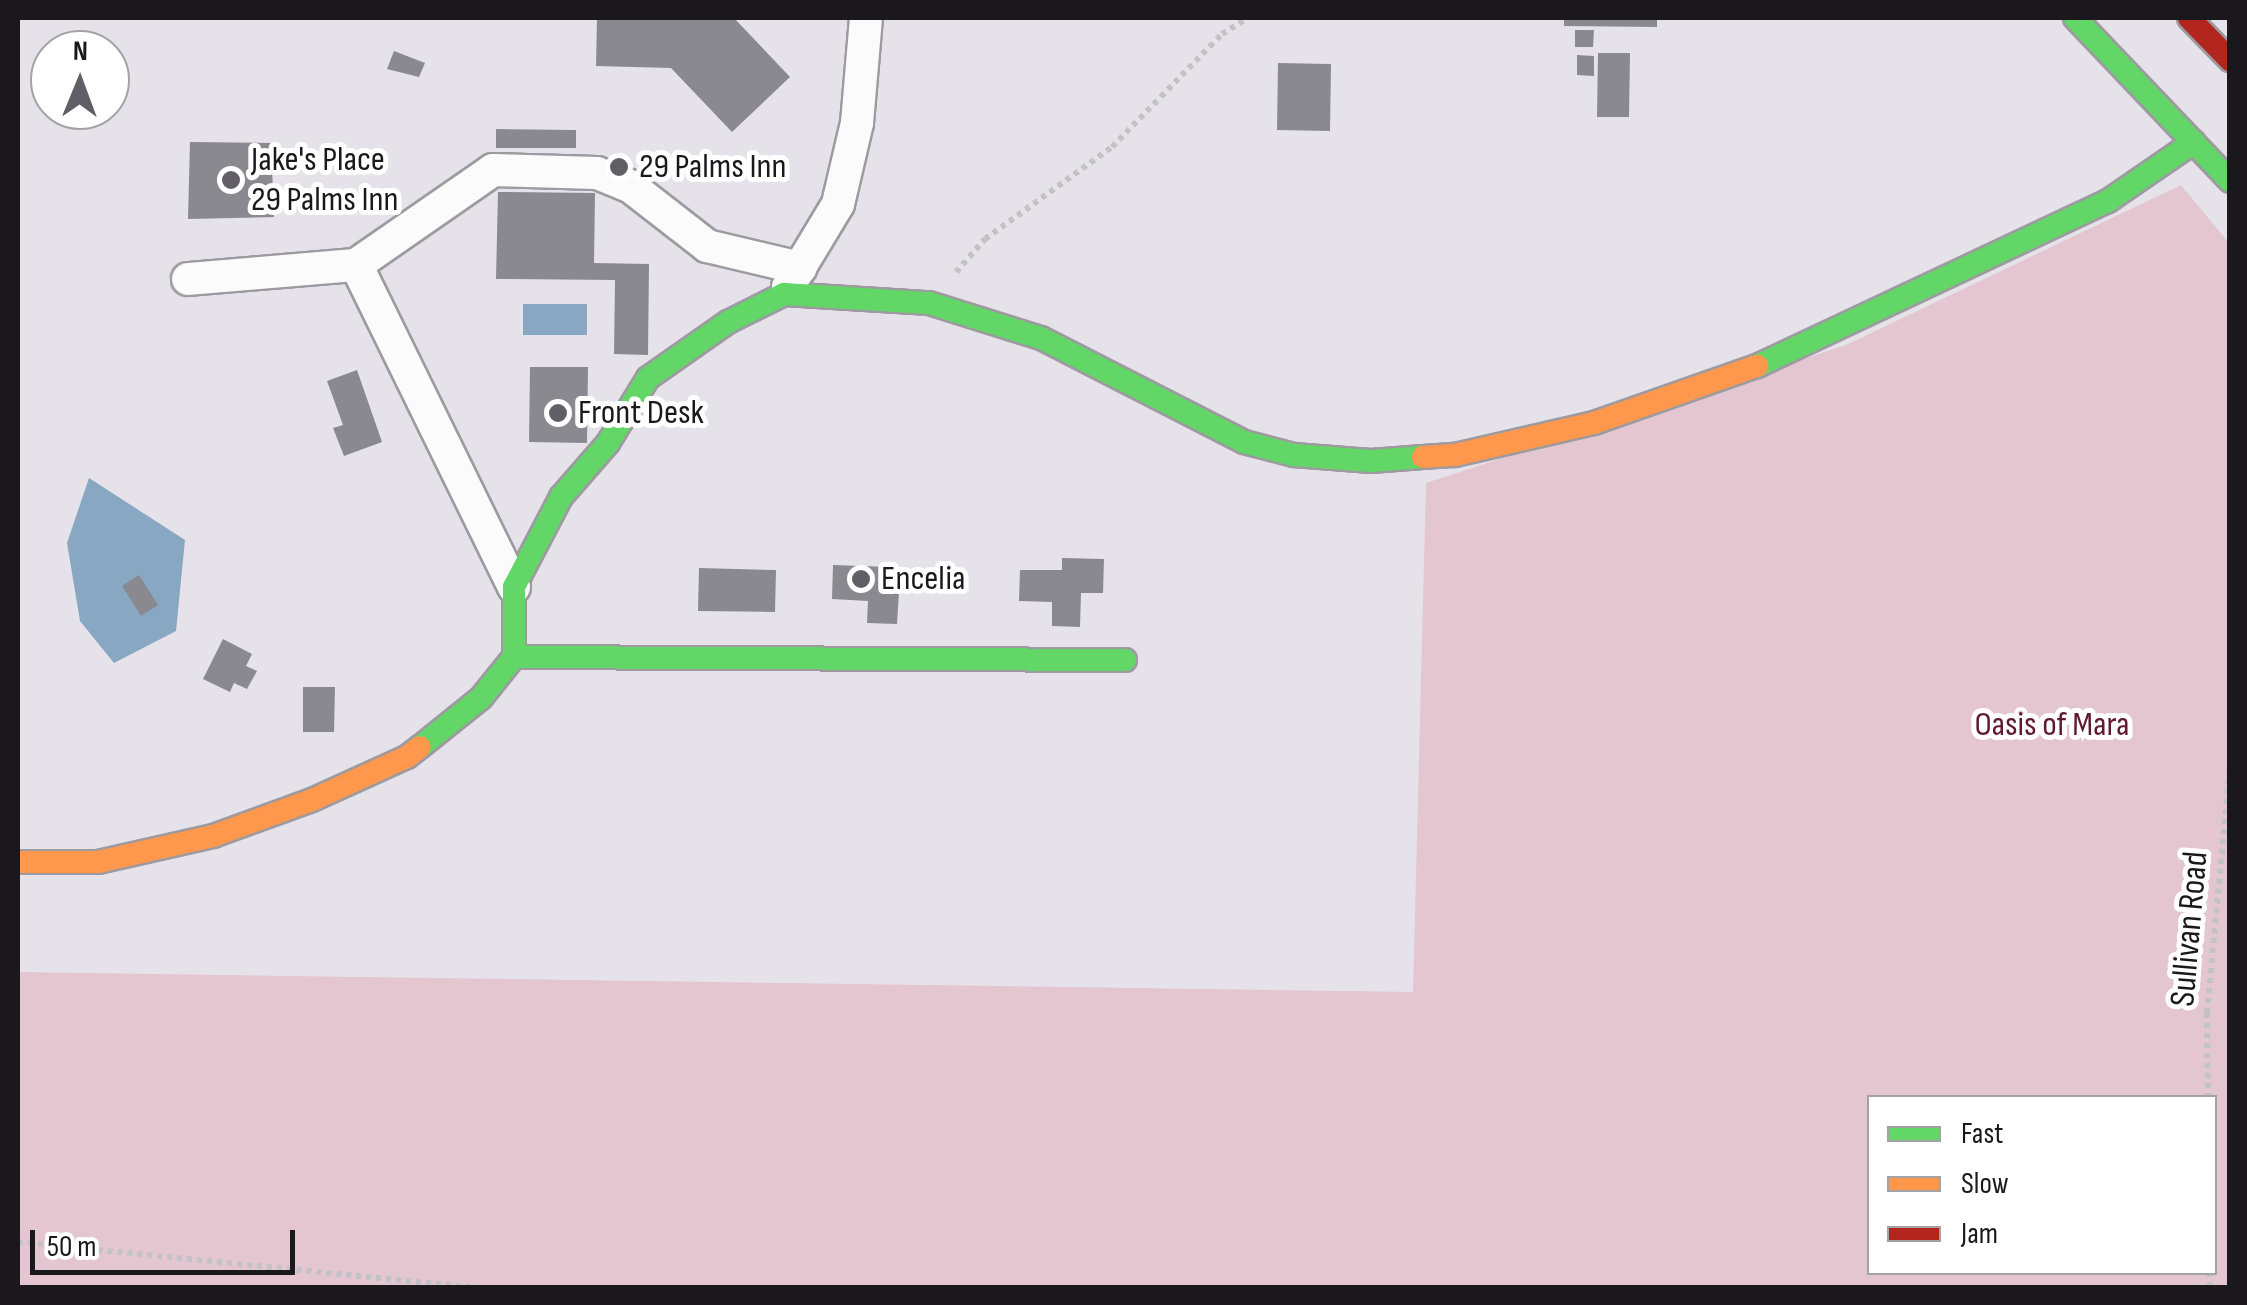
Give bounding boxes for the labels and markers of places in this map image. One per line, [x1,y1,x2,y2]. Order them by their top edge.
place label: Jake's Place 29 Palms Inn [251,139,398,221]
place label: 29 Palms Inn [639,146,786,188]
marker: 29 Palms Inn [608,156,630,178]
marker: Jake's Place 29 Palms Inn [220,169,242,191]
place label: Front Desk [578,392,704,434]
marker: Front Desk [547,402,569,424]
place label: Encelia [881,558,966,600]
marker: Encelia [850,568,872,590]

